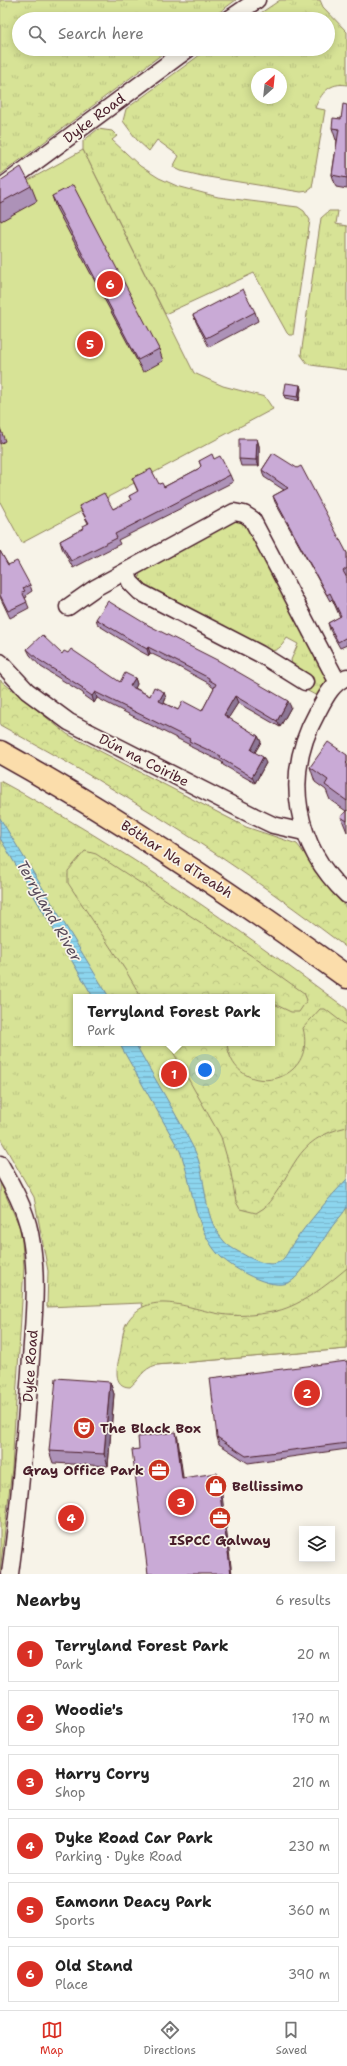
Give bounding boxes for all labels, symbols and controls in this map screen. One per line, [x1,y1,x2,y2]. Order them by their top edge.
search box [12,12,335,56]
icon: search [26,23,48,45]
text: Search here [58,24,144,44]
north arrow [251,68,287,104]
street label: Dyke Road [60,89,129,147]
pin: 6 [97,269,123,299]
pin: 5 [77,329,103,359]
street label: Dún na Coiribe [96,730,192,791]
street label: Bóthar Na dTreabh [118,816,236,902]
water label: Terryland River [12,857,87,966]
popup [73,994,275,1046]
text: Terryland Forest Park [87,1002,261,1022]
text: Park [87,1022,115,1039]
pin: 1 [161,1059,187,1089]
your location [195,1060,215,1080]
street label: Dyke Road [18,1329,42,1403]
pin: 2 [294,1378,320,1408]
theatre icon: The Black Box [71,1415,97,1441]
place label: The Black Box [100,1419,201,1437]
office icon: Gray Office Park [146,1457,172,1483]
place label: Gray Office Park [22,1461,144,1479]
shop icon: Bellissimo [203,1473,229,1499]
place label: Bellissimo [232,1477,303,1495]
pin: 3 [168,1487,194,1517]
pin: 4 [58,1503,84,1533]
office icon: ISPCC Galway [207,1505,233,1531]
map controls [299,1526,335,1562]
button: layers [299,1526,335,1562]
place label: ISPCC Galway [169,1531,271,1549]
text: Nearby [16,1589,81,1611]
text: 6 results [275,1592,331,1609]
text: Terryland Forest Park [55,1636,229,1656]
text: 1 [27,1646,33,1663]
text: 20 m [297,1646,330,1663]
text: Park [55,1656,83,1673]
text: Woodie's [55,1700,123,1720]
text: 2 [25,1710,35,1727]
text: 170 m [292,1710,330,1727]
text: Shop [55,1720,85,1737]
text: Harry Corry [55,1764,150,1784]
text: 3 [25,1774,35,1791]
text: 210 m [292,1774,330,1791]
text: Shop [55,1784,85,1801]
text: Dyke Road Car Park [55,1828,213,1848]
text: 4 [25,1838,35,1855]
text: 230 m [288,1838,330,1855]
text: Parking · Dyke Road [55,1848,182,1865]
text: Eamonn Deacy Park [55,1892,212,1912]
text: 5 [26,1902,34,1919]
text: 360 m [288,1902,330,1919]
text: Sports [55,1912,95,1929]
text: Old Stand [55,1956,133,1976]
text: 6 [25,1966,35,1983]
text: 390 m [288,1966,330,1983]
text: Place [55,1976,88,1993]
tab: Map [40,2019,64,2058]
tab: Directions [143,2019,196,2058]
tab: Saved [276,2019,307,2058]

